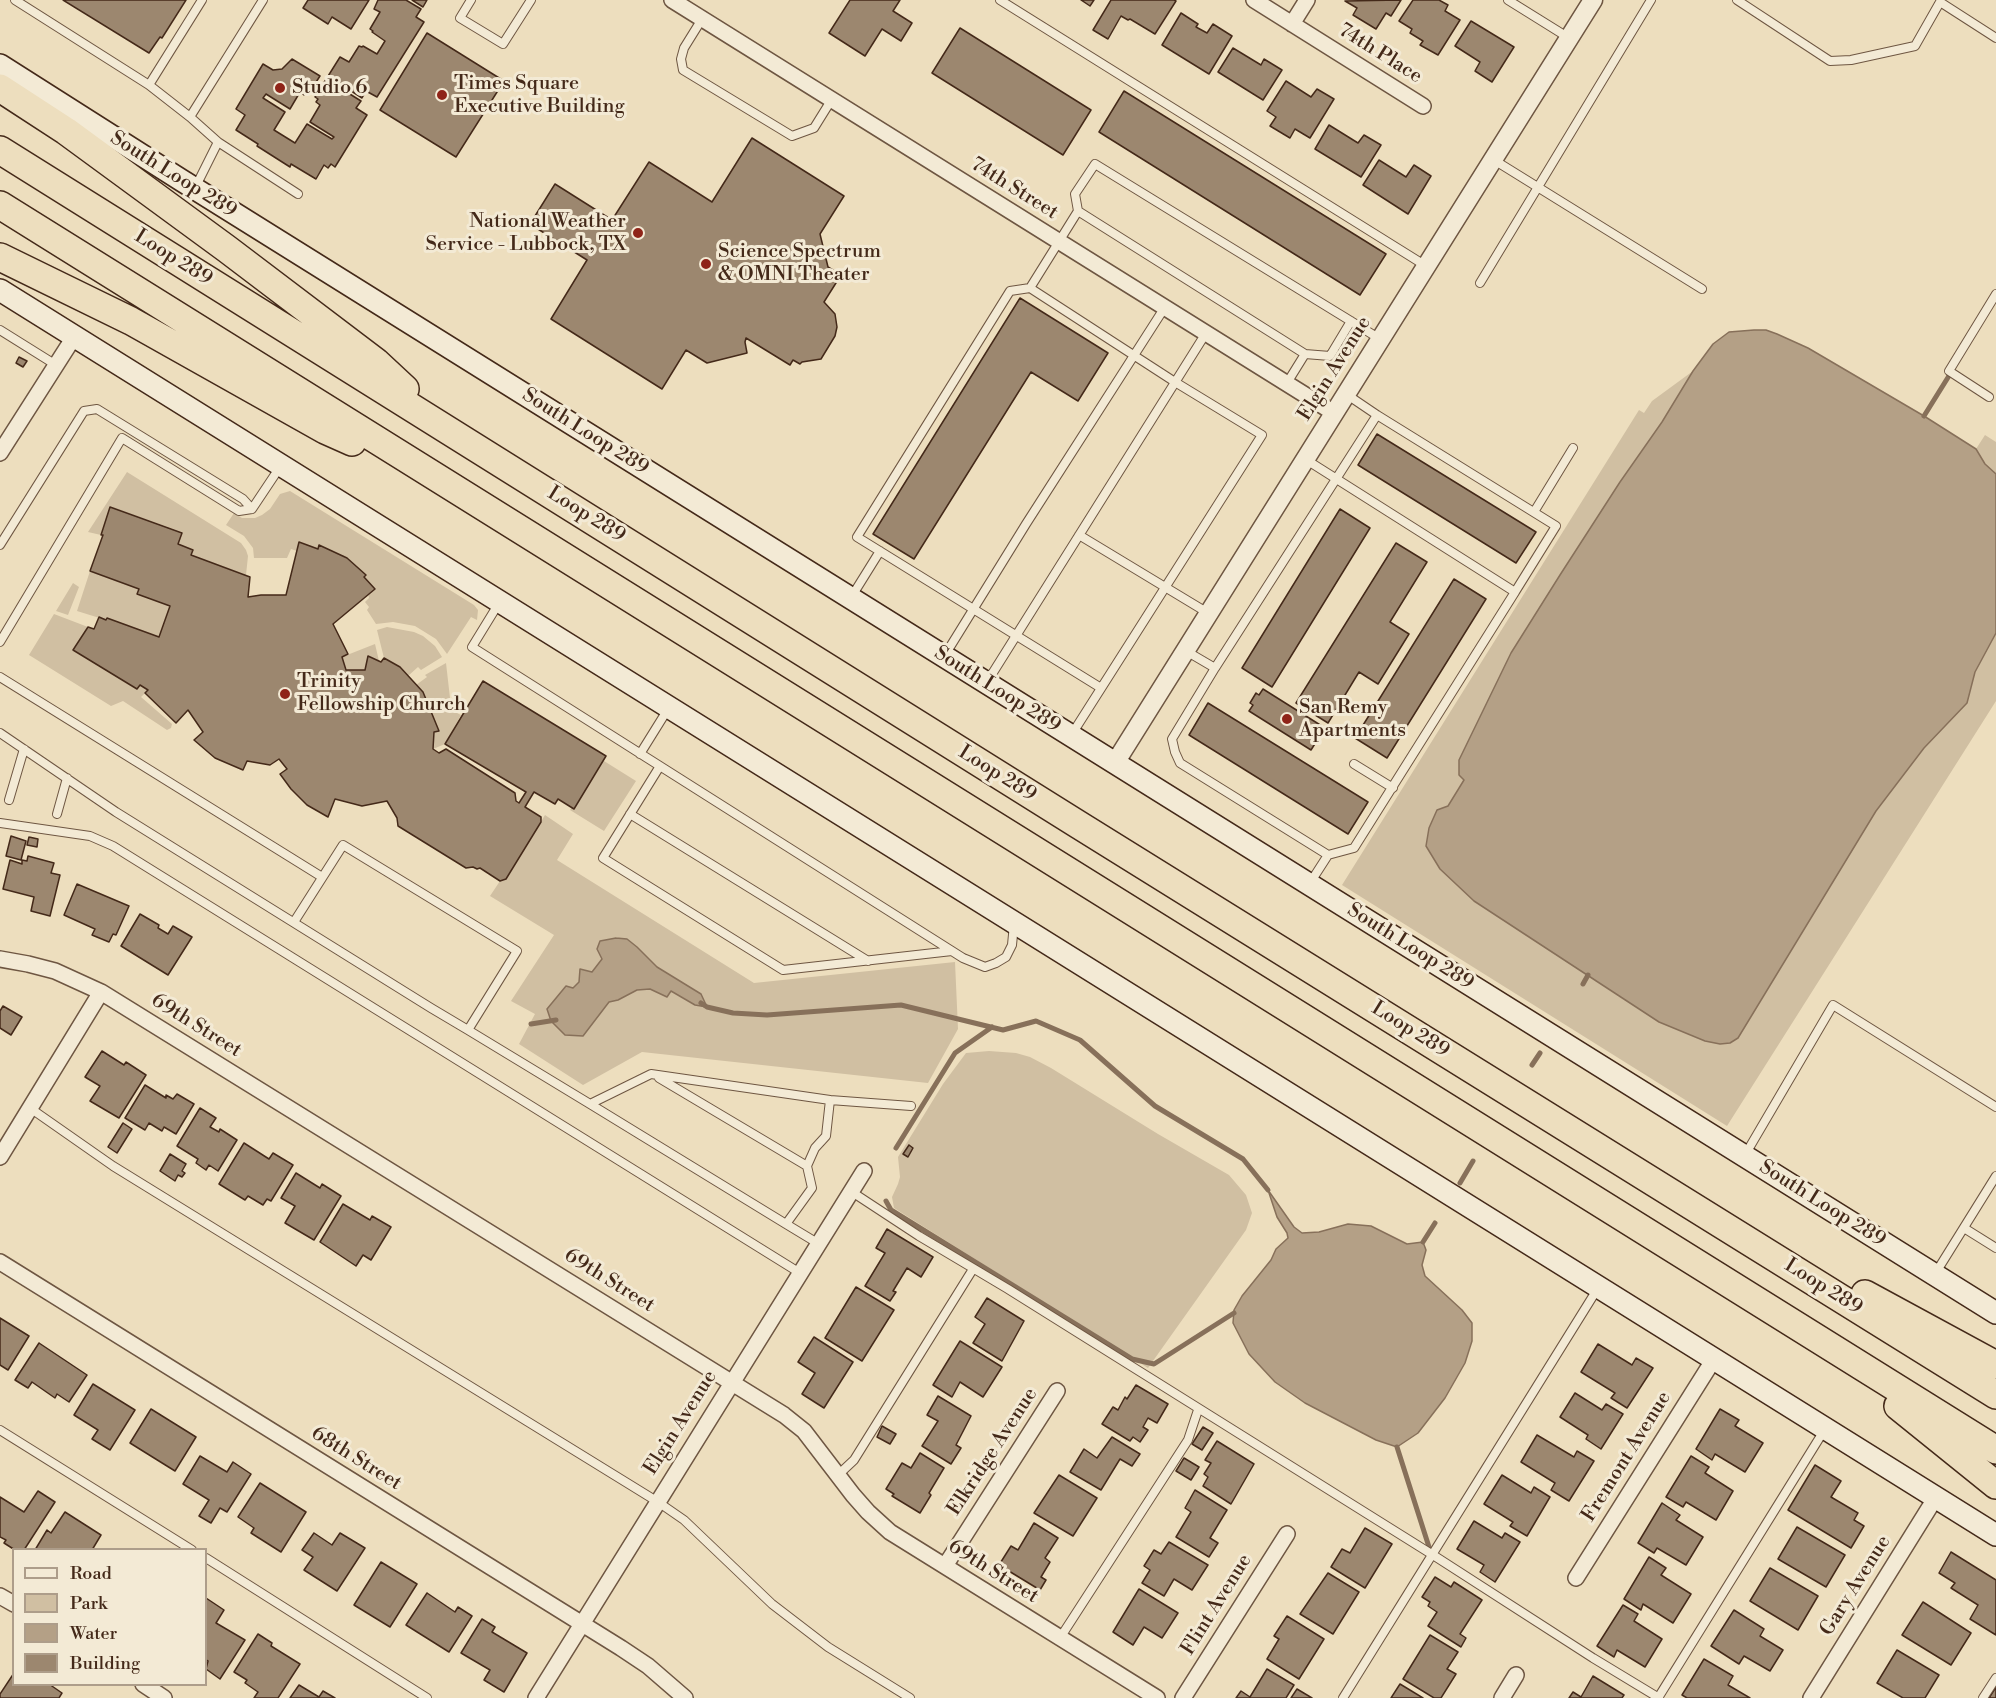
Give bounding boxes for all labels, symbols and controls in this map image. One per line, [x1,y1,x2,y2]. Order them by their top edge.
street label: 74th Place [1334,19,1426,89]
place label: Times Square Executive Building [454,72,625,119]
place label: Studio 6 [292,76,367,100]
marker: Studio 6 [273,81,287,95]
marker: Times Square Executive Building [435,88,449,102]
street label: South Loop 289 [105,126,241,224]
street label: 74th Street [966,153,1062,225]
place label: National Weather Service - Lubbock, TX [426,210,626,257]
street label: Loop 289 [130,225,216,291]
marker: National Weather Service - Lubbock, TX [631,226,645,240]
place label: Science Spectrum & OMNI Theater [718,240,881,287]
marker: Science Spectrum & OMNI Theater [699,257,713,271]
street label: Elgin Avenue [1293,312,1377,426]
street label: South Loop 289 [517,383,653,481]
street label: Loop 289 [543,482,629,548]
street label: South Loop 289 [929,641,1065,739]
place label: Trinity Fellowship Church [297,670,466,717]
marker: Trinity Fellowship Church [278,687,292,701]
place label: San Remy Apartments [1299,696,1406,743]
marker: San Remy Apartments [1280,712,1294,726]
street label: Loop 289 [954,741,1040,807]
street label: South Loop 289 [1342,898,1478,996]
street label: 69th Street [146,989,246,1063]
street label: Loop 289 [1367,997,1453,1063]
street label: South Loop 289 [1754,1155,1890,1253]
street label: 69th Street [559,1244,659,1318]
street label: Loop 289 [1780,1254,1866,1320]
street label: Elgin Avenue [639,1366,723,1480]
street label: Elkridge Avenue [943,1384,1043,1520]
street label: Fremont Avenue [1577,1387,1677,1527]
street label: 68th Street [306,1422,406,1496]
street label: Gary Avenue [1816,1531,1896,1641]
street label: 69th Street [943,1535,1043,1609]
legend [12,1548,207,1686]
street label: Flint Avenue [1176,1550,1258,1660]
text: Road [70,1562,112,1585]
text: Park [70,1592,107,1615]
text: Water [70,1622,117,1645]
text: Building [70,1652,140,1675]

